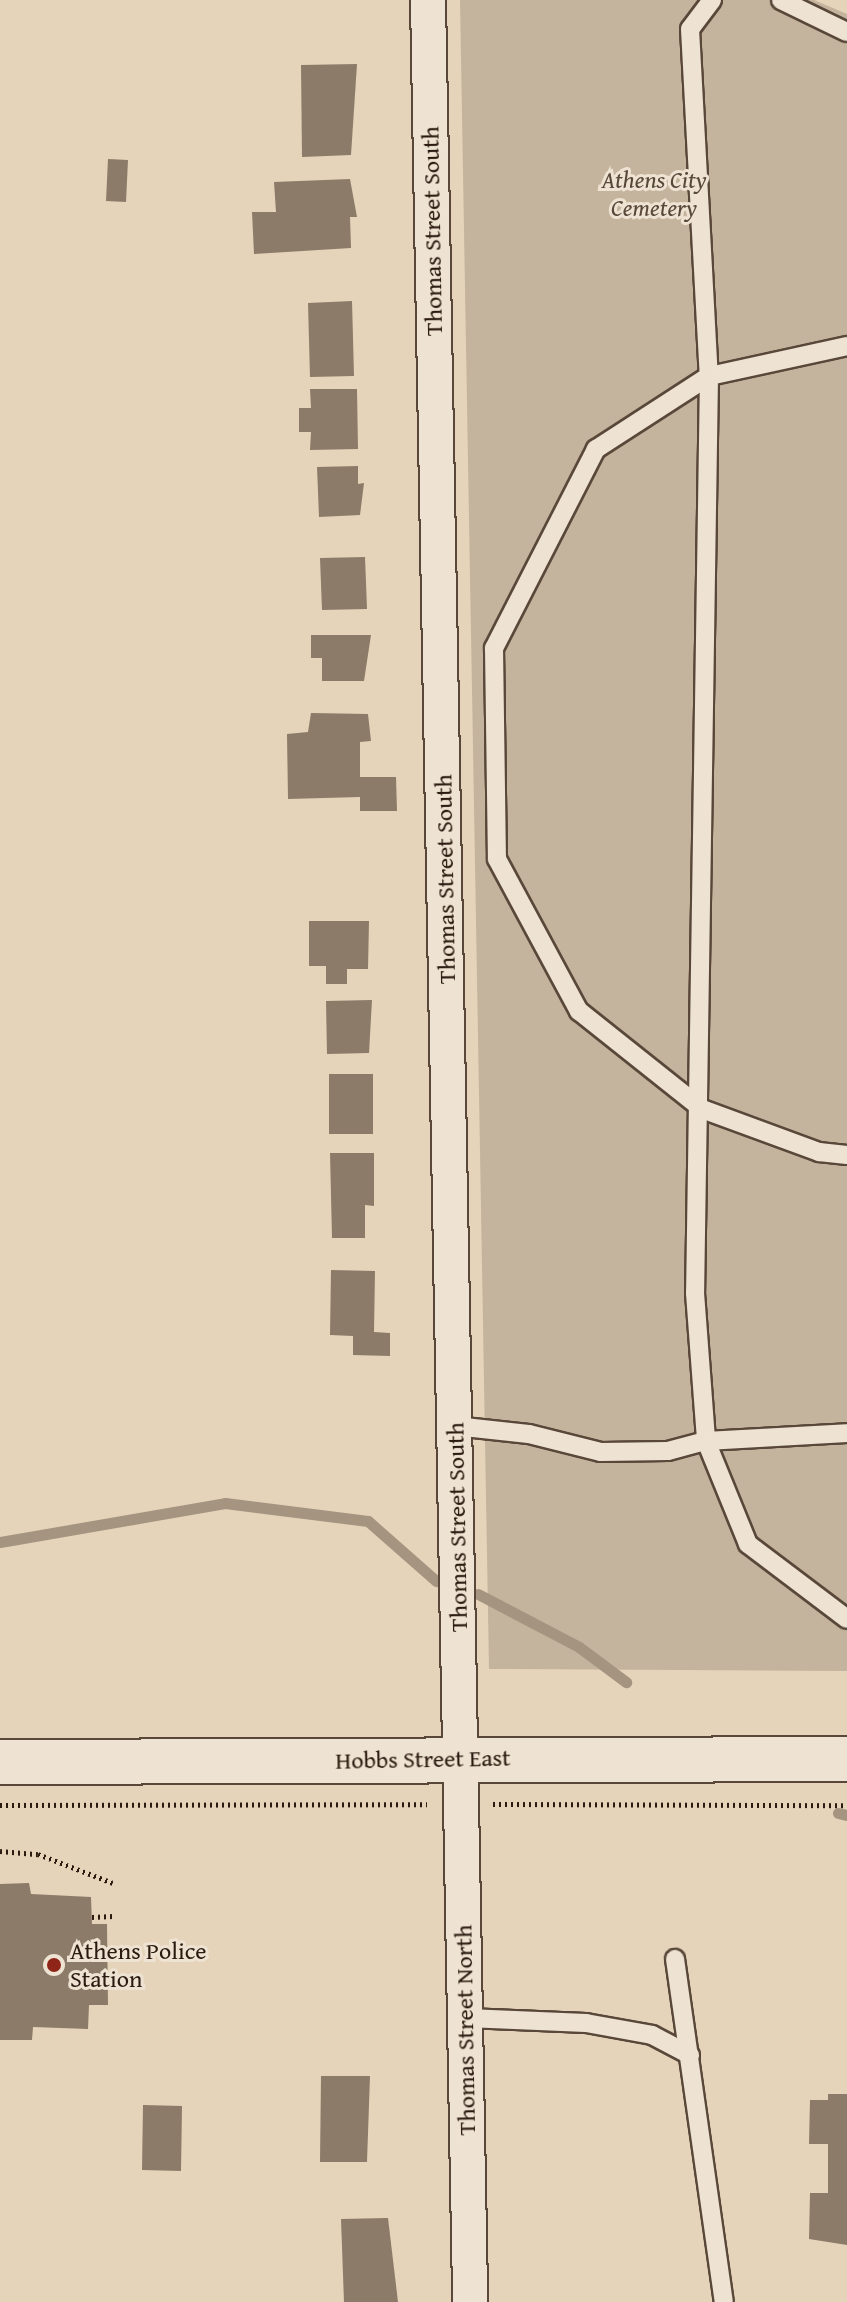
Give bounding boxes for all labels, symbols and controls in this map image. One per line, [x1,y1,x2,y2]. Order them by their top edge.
street label: Thomas Street South [416,126,448,336]
park label: Athens City Cemetery [601,166,707,222]
street label: Thomas Street South [429,774,461,984]
street label: Thomas Street South [441,1422,473,1632]
street label: Hobbs Street East [335,1743,511,1775]
street label: Thomas Street North [449,1924,481,2136]
place label: Athens Police Station [70,1937,207,1993]
marker: Athens Police Station [45,1956,63,1974]

